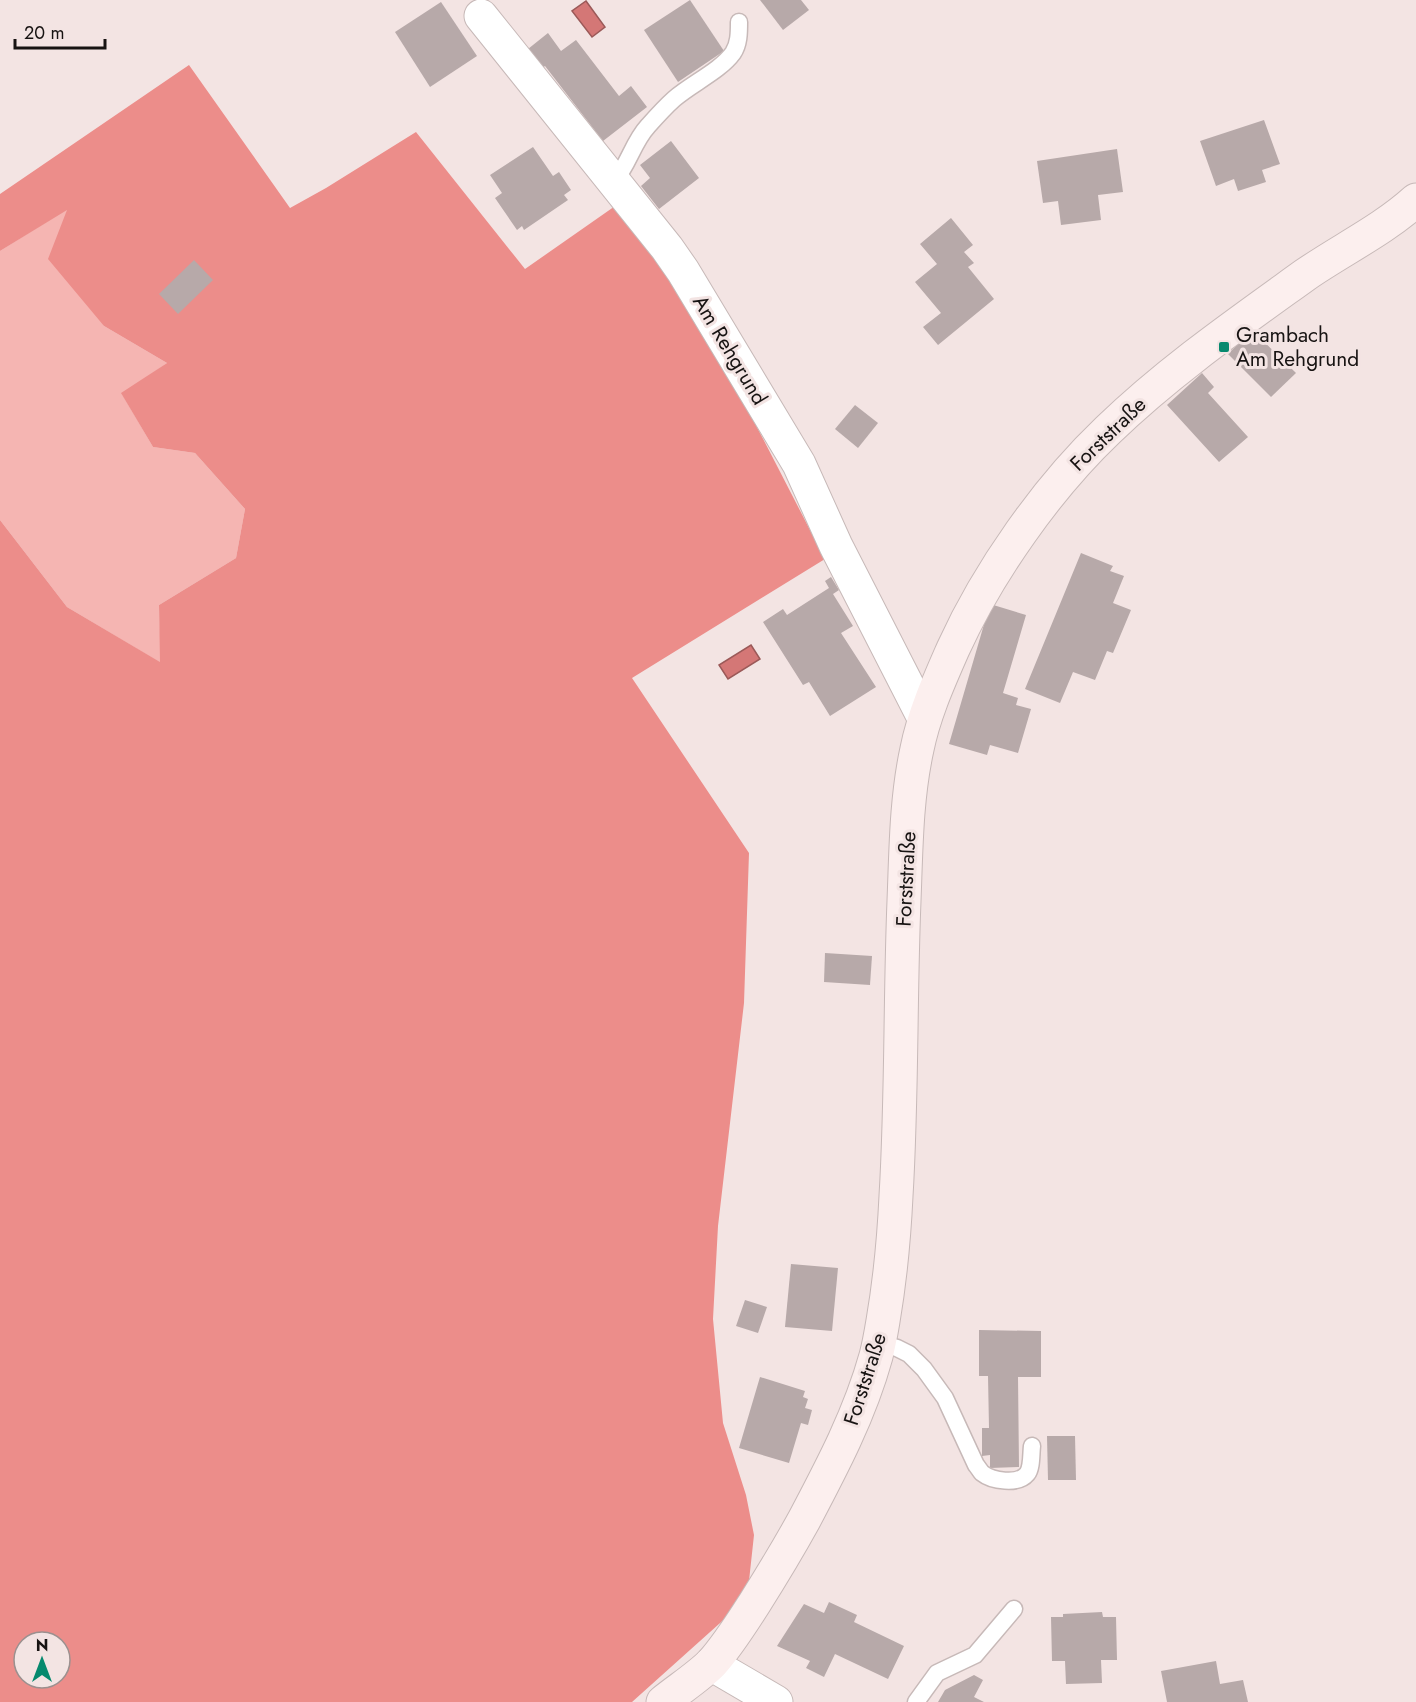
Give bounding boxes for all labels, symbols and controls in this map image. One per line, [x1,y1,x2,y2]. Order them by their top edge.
scale bar [15,12,105,50]
text: 20 m [24,20,64,46]
street label: Am Rehgrund [685,289,775,411]
place label: Grambach Am Rehgrund [1236,320,1359,374]
marker: Grambach Am Rehgrund [1217,340,1231,354]
street label: Forststraße [1063,390,1153,478]
street label: Forststraße [889,830,923,927]
street label: Forststraße [836,1329,894,1429]
north arrow [12,1630,72,1690]
text: N [36,1634,48,1657]

